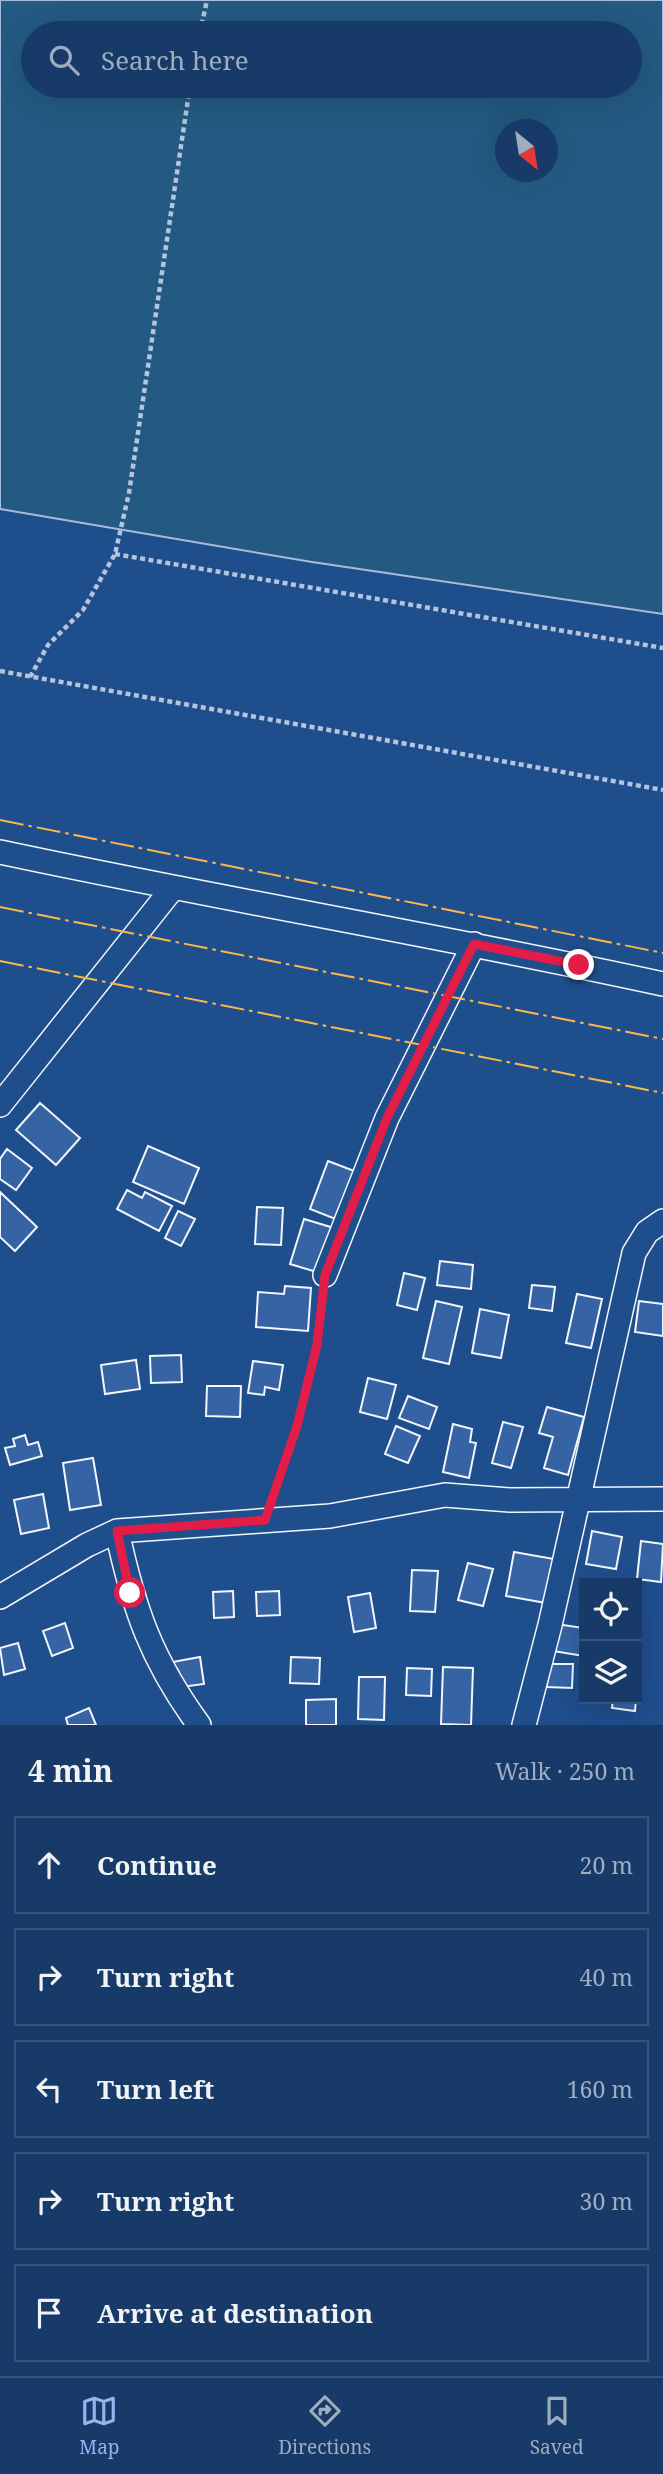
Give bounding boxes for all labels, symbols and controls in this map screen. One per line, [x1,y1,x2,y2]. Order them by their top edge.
search box [21,21,642,98]
icon: search [45,41,83,79]
text: Search here [101,42,249,78]
north arrow [495,119,558,182]
route end [563,949,594,980]
route start [114,1577,145,1608]
map controls [579,1578,642,1704]
button: locate [579,1578,642,1641]
button: layers [579,1641,642,1704]
text: 4 min [28,1750,113,1791]
text: Walk · 250 m [495,1755,635,1787]
icon: ahead [30,1846,68,1884]
text: Continue [97,1847,217,1883]
text: 20 m [580,1849,633,1881]
icon: right [30,1958,68,1996]
text: Turn right [97,1959,234,1995]
text: 40 m [580,1961,633,1993]
icon: left [30,2070,68,2108]
text: Turn left [97,2071,214,2107]
text: 160 m [567,2073,633,2105]
icon: right [30,2182,68,2220]
text: Turn right [97,2183,234,2219]
text: 30 m [580,2185,633,2217]
icon: arrive [30,2294,68,2332]
text: Arrive at destination [97,2295,373,2331]
tab: Map [79,2392,120,2460]
tab: Directions [278,2392,371,2460]
tab: Saved [530,2392,584,2460]

